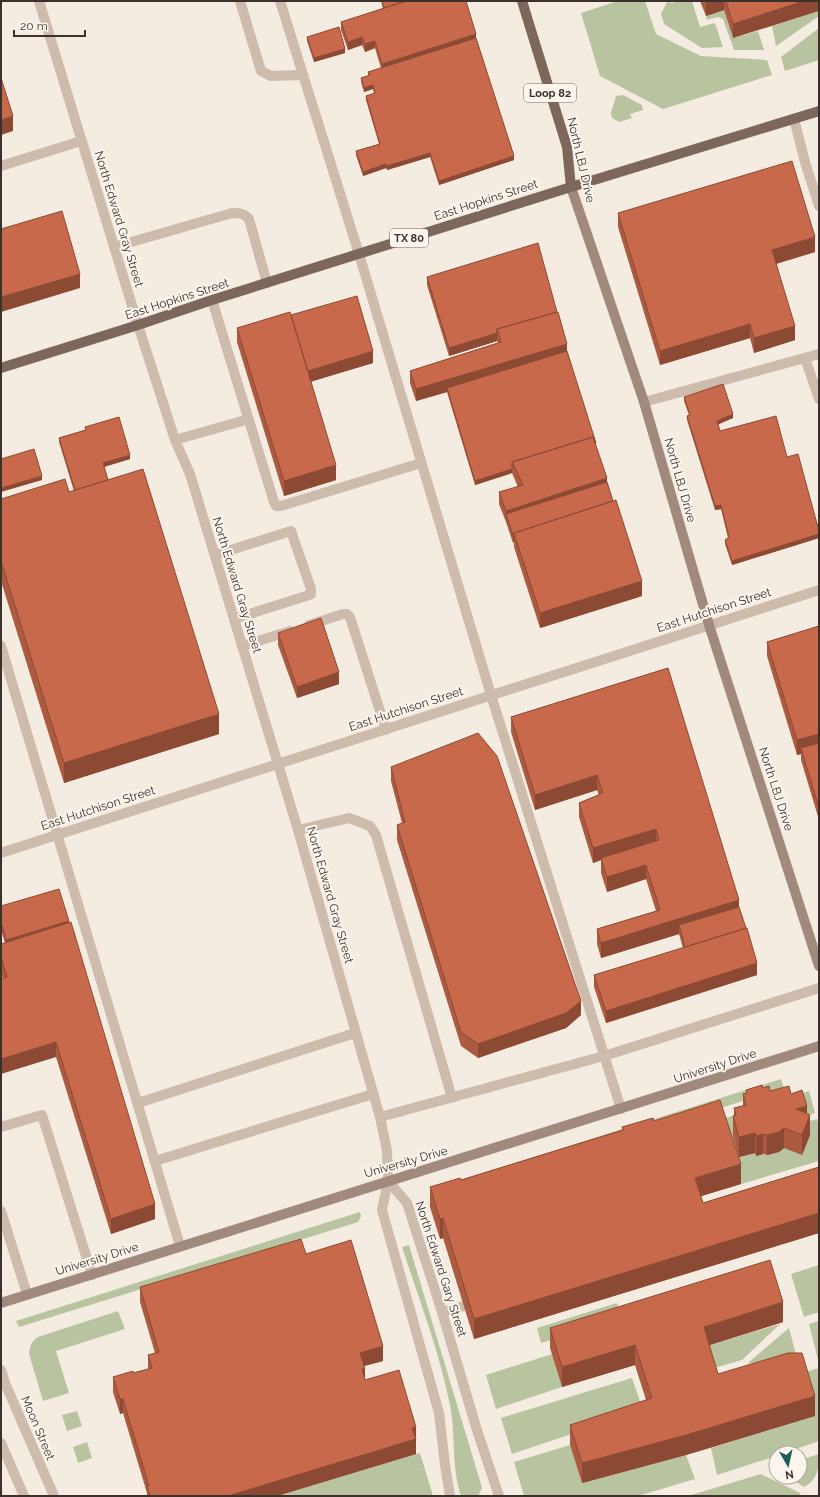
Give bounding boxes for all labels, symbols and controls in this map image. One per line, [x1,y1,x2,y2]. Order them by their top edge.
scale bar [14,12,85,38]
text: 20 m [20,19,48,33]
road number: Loop 82 [524,84,576,102]
street label: North LBJ Drive [564,116,598,204]
street label: North Edward Gray Street [92,149,146,289]
street label: East Hopkins Street [432,177,540,223]
road number: TX 80 [390,229,428,247]
street label: East Hopkins Street [123,276,231,322]
street label: North LBJ Drive [661,436,699,524]
street label: North Edward Gray Street [210,515,264,655]
street label: East Hutchison Street [655,585,773,635]
street label: East Hutchison Street [347,684,465,734]
street label: North LBJ Drive [756,745,796,833]
street label: East Hutchison Street [39,783,157,833]
street label: North Edward Gray Street [304,825,356,965]
street label: University Drive [672,1046,758,1086]
street label: University Drive [363,1143,449,1181]
street label: North Edward Gary Street [412,1199,470,1339]
street label: University Drive [54,1240,140,1278]
street label: Moon Street [18,1394,58,1462]
north arrow [768,1445,808,1485]
text: N [784,1467,795,1481]

